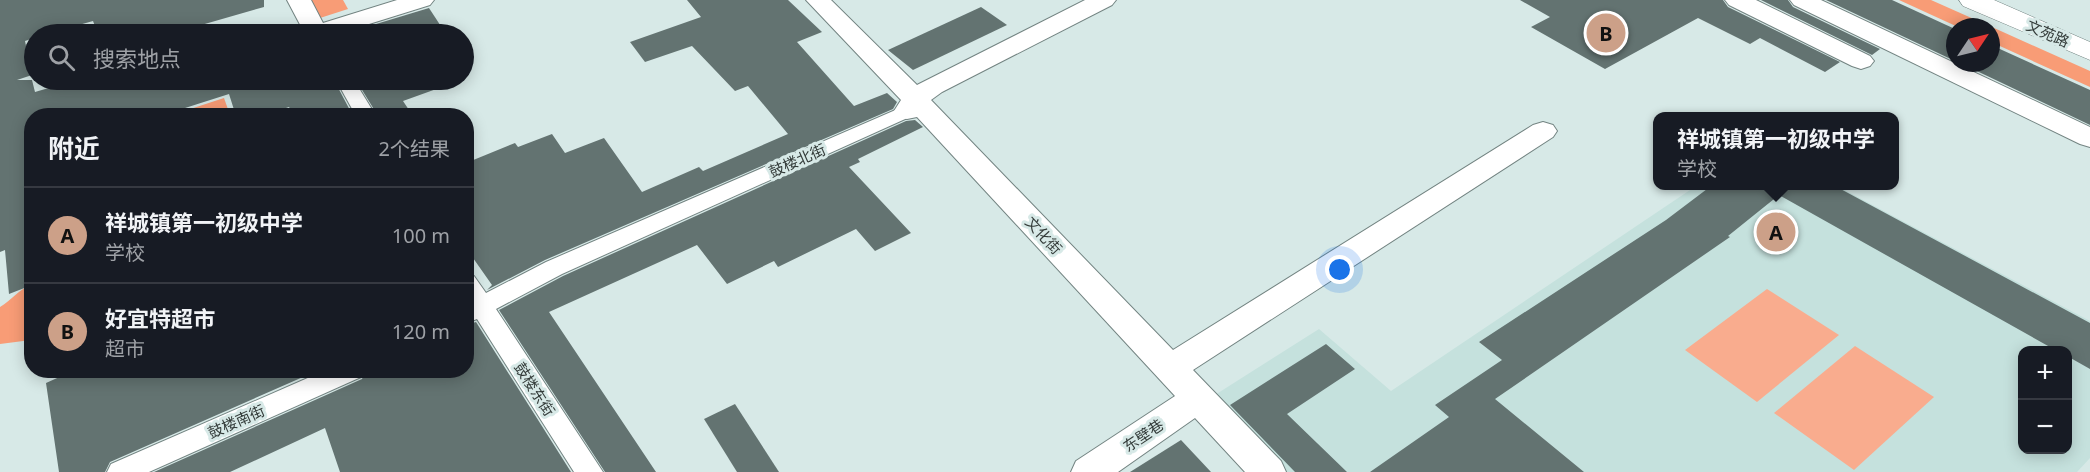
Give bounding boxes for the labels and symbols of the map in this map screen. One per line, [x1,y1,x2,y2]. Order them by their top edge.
pin: B [1586,10,1626,56]
street label: 文苑路 [2023,15,2073,51]
north arrow [1946,18,2000,72]
street label: 鼓楼北街 [766,139,828,181]
pin: A [1756,210,1796,254]
street label: 文化街 [1021,212,1067,258]
your location [1325,255,1354,284]
street label: 鼓楼东街 [510,358,560,420]
street label: 鼓楼南街 [205,400,267,442]
street label: 东壁巷 [1119,414,1167,456]

